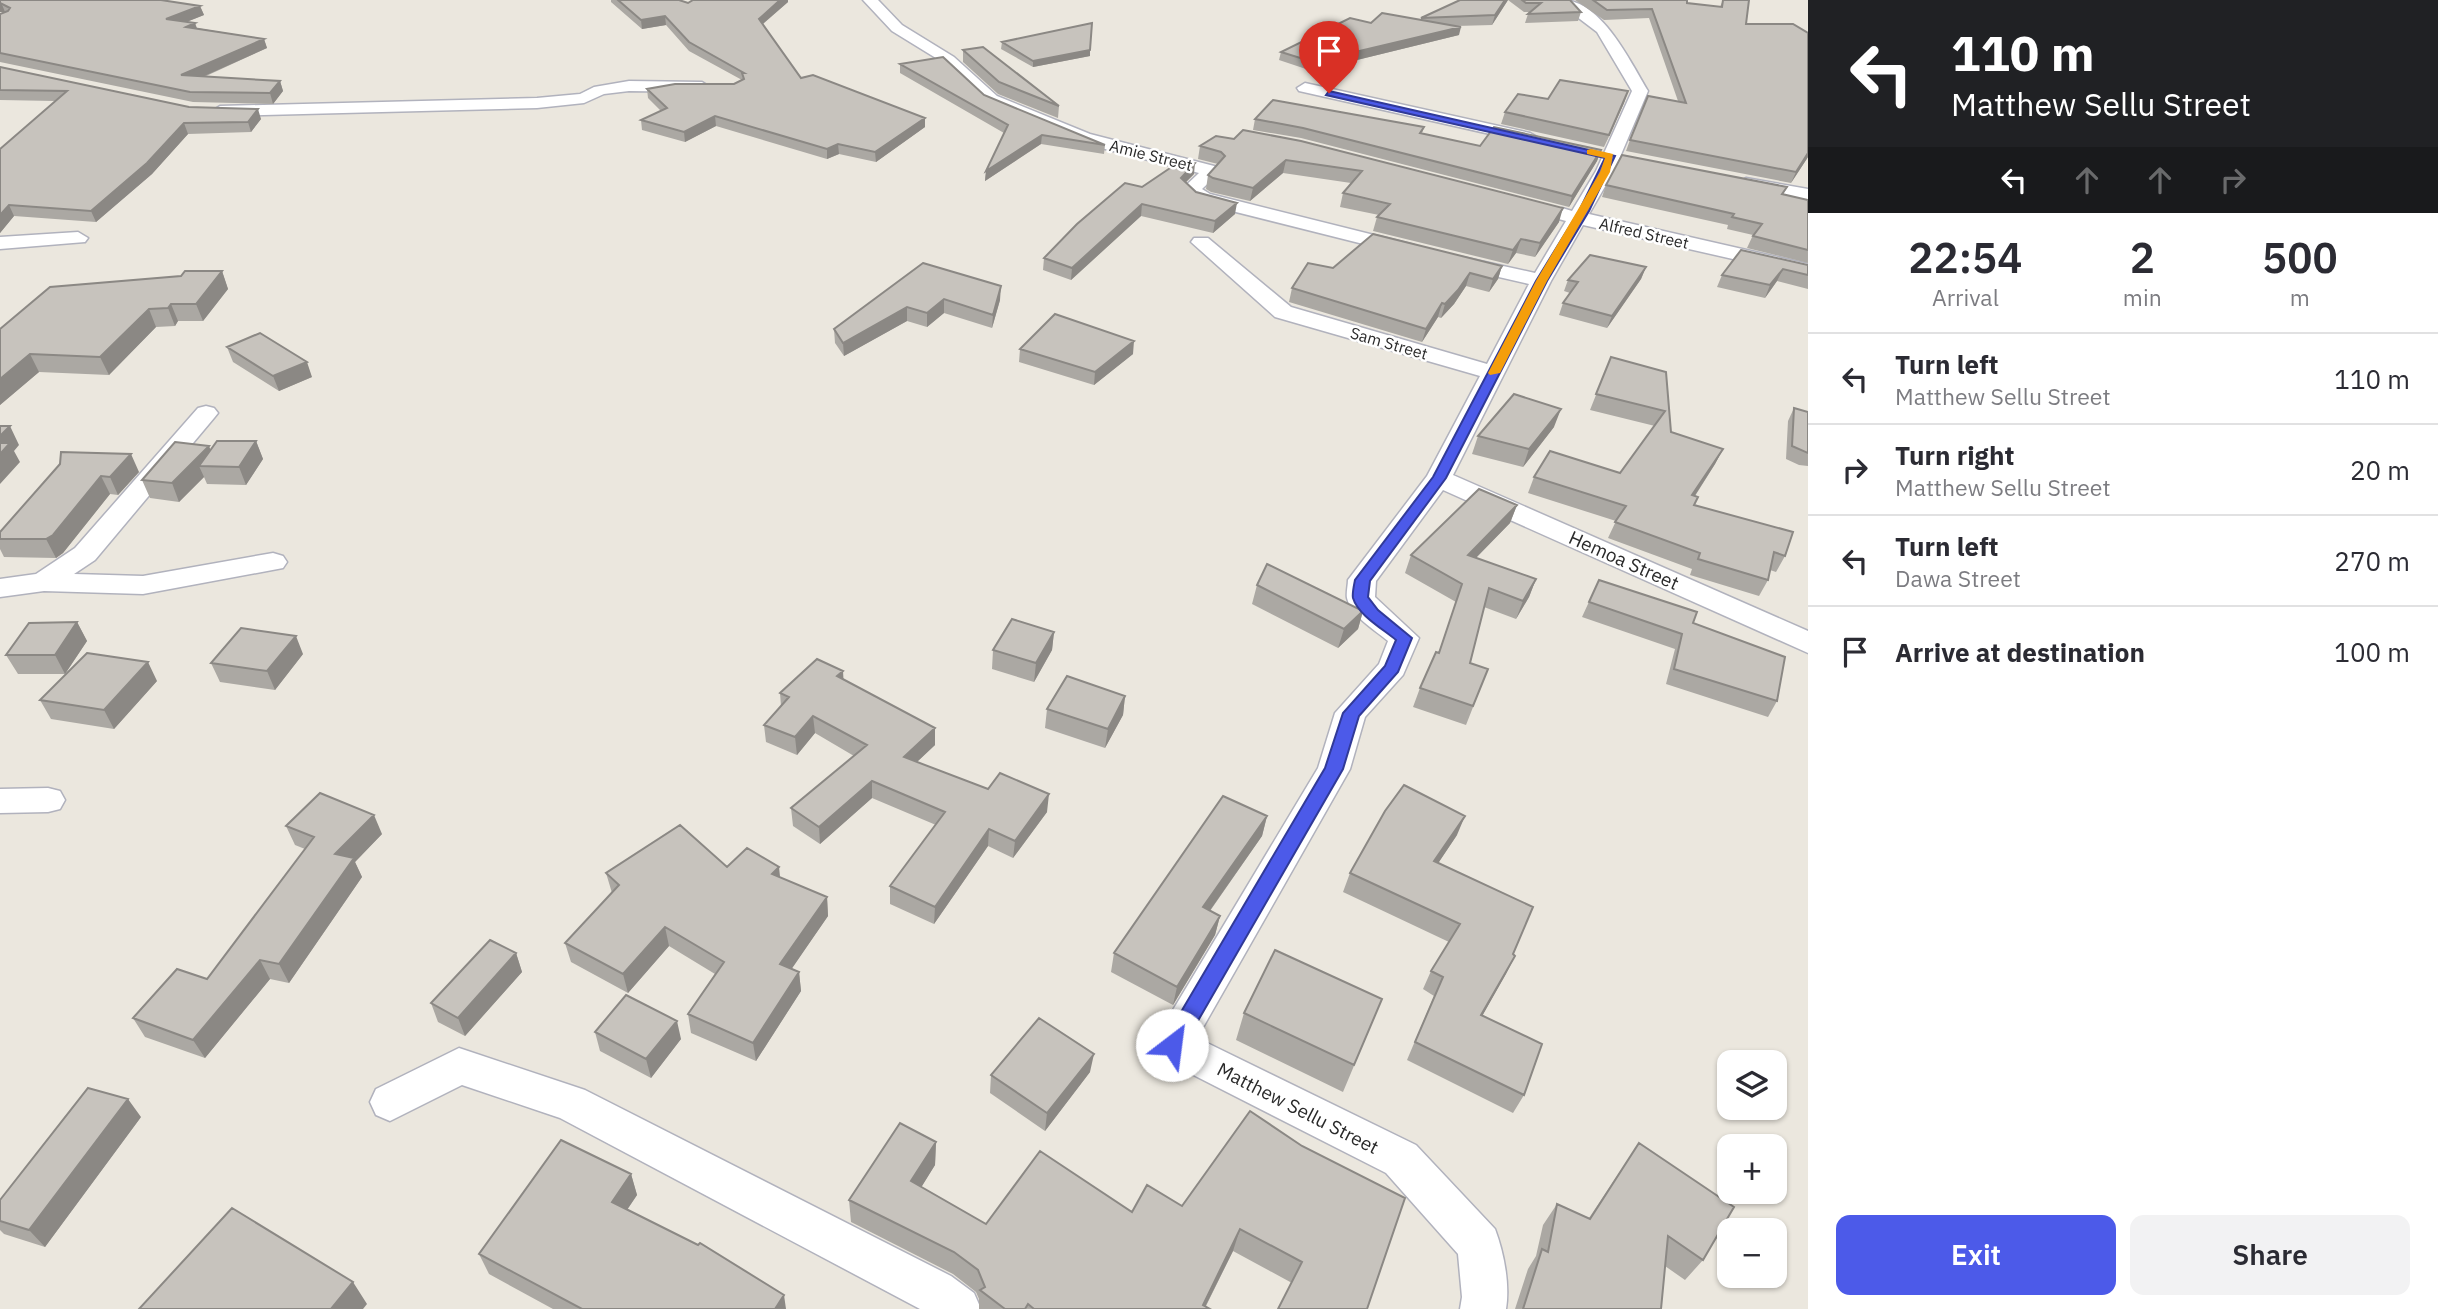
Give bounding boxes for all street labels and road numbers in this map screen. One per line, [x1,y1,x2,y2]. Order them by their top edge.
street label: Amie Street [1107,135,1195,175]
street label: Alfred Street [1597,213,1691,253]
street label: Sam Street [1348,322,1430,364]
street label: Hemoa Street [1565,525,1683,595]
street label: Matthew Sellu Street [1213,1057,1383,1159]

